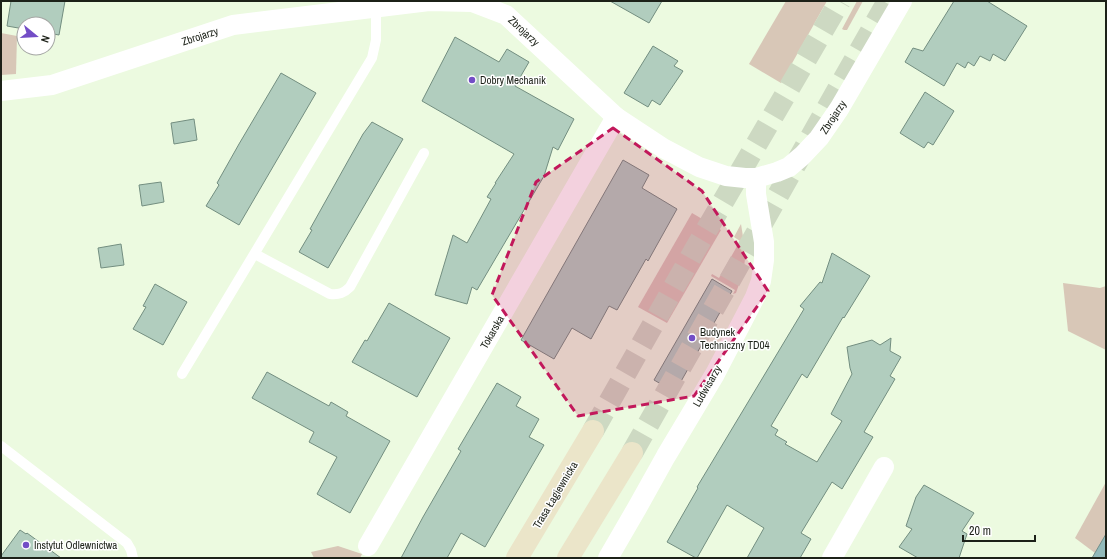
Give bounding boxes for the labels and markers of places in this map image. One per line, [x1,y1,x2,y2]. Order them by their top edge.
place label: Dobry Mechanik [480,73,546,87]
marker: Dobry Mechanik [467,75,477,85]
place label: Budynek Techniczny TD04 [700,325,770,352]
marker: Budynek Techniczny TD04 [687,333,697,343]
place label: Instytut Odlewnictwa [34,538,117,552]
marker: Instytut Odlewnictwa [21,540,31,550]

